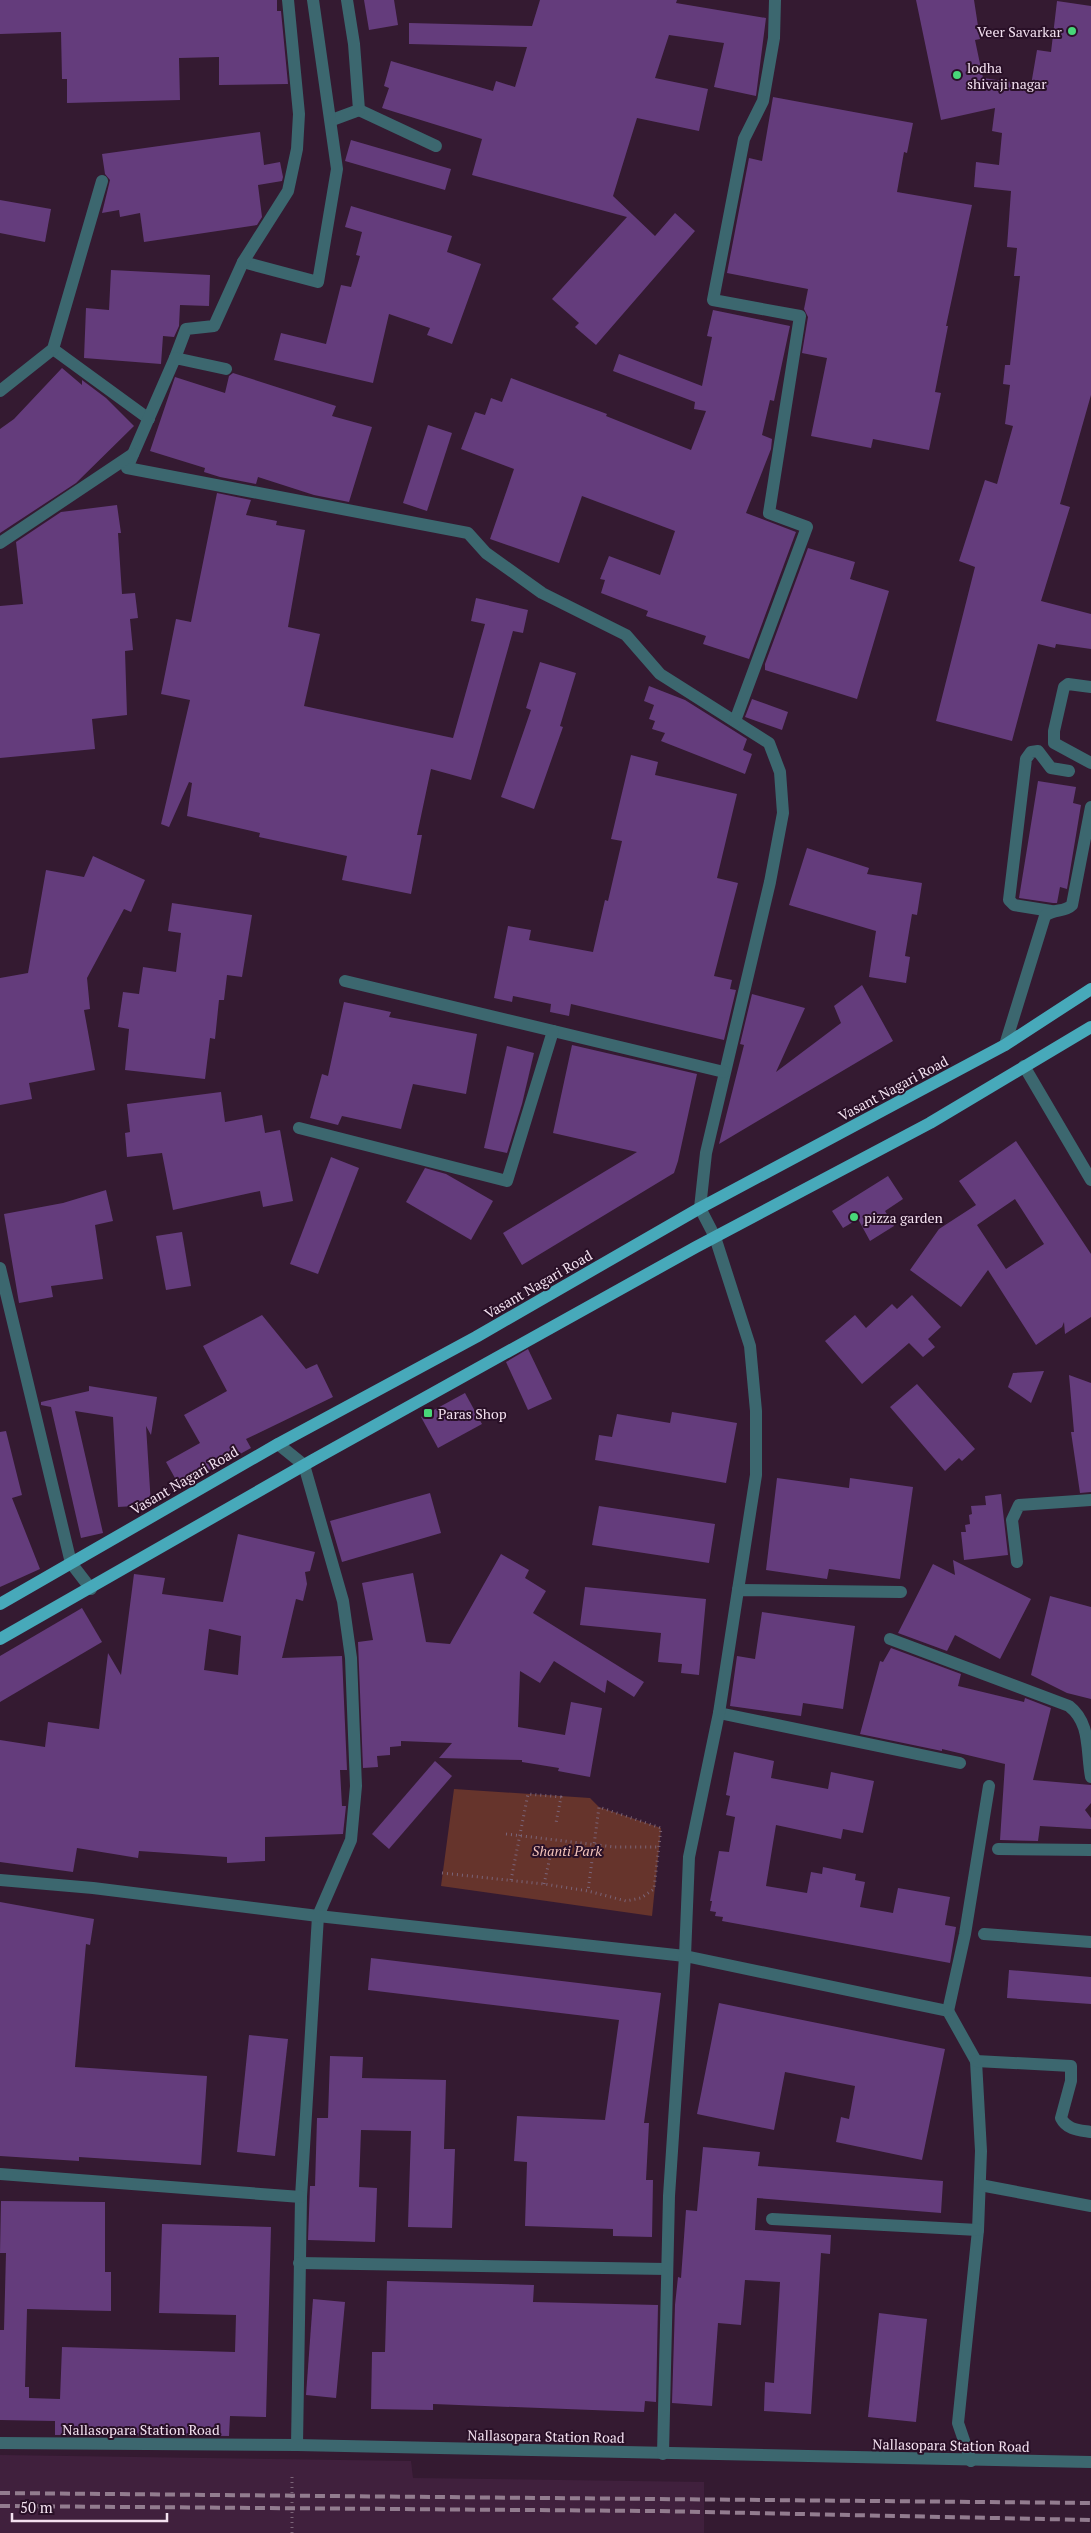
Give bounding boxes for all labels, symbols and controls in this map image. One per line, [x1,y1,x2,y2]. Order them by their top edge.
place label: Veer Savarkar [977,22,1063,41]
marker: Veer Savarkar [1066,25,1078,37]
place label: lodha shivaji nagar [967,58,1047,93]
marker: lodha shivaji nagar [951,69,963,81]
street label: Vasant Nagari Road [835,1051,951,1125]
place label: pizza garden [864,1208,944,1227]
marker: pizza garden [848,1211,860,1223]
street label: Vasant Nagari Road [481,1245,596,1323]
place label: Paras Shop [438,1404,507,1423]
marker: Paras Shop [422,1407,434,1419]
street label: Vasant Nagari Road [127,1441,242,1519]
park label: Shanti Park [532,1841,602,1860]
street label: Nallasopara Station Road [62,2420,220,2439]
street label: Nallasopara Station Road [467,2425,625,2447]
street label: Nallasopara Station Road [872,2434,1030,2456]
scale bar [12,2490,168,2522]
text: 50 m [20,2497,53,2517]

